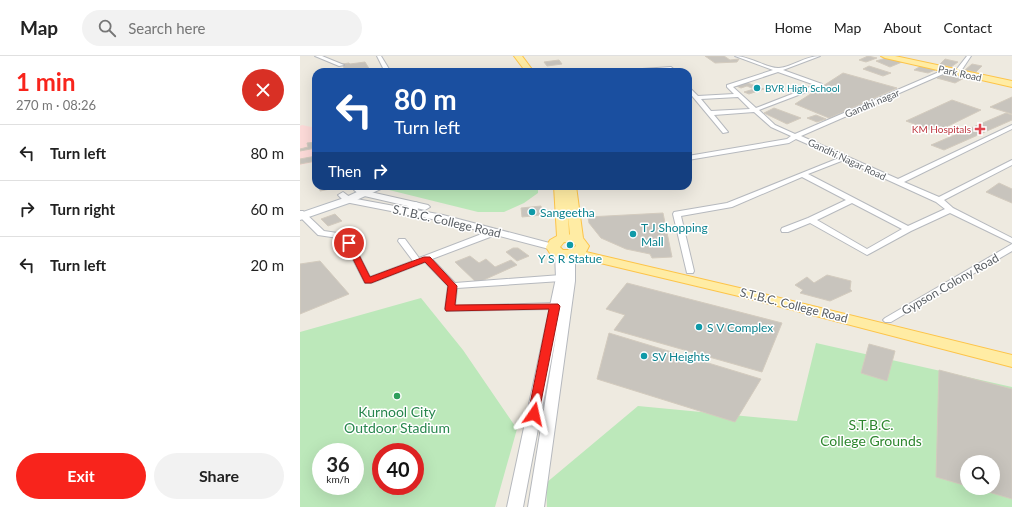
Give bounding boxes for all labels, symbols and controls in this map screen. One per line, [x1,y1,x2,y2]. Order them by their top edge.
search box [82,10,362,46]
text: Map [20,16,58,39]
icon: search [96,17,118,39]
text: Search here [128,19,206,37]
text: Home [774,19,812,36]
text: Map [834,19,861,36]
text: About [883,19,921,36]
text: Contact [943,19,992,36]
street label: Park Road [937,63,983,83]
text: 1 min [16,67,76,96]
button: close [242,69,284,111]
text: 80 m [394,82,457,116]
place label: BVR High School [765,82,840,94]
marker: BVR High School [752,83,762,93]
icon: left [328,84,380,136]
street label: Gandhi nagar [843,86,902,120]
text: 270 m · 08:26 [16,97,96,113]
text: Turn left [394,116,460,138]
place label: KM Hospitals [912,123,971,135]
marker: KM Hospitals [974,123,986,135]
street label: Gandhi Nagar Road [806,136,888,182]
icon: left [16,142,38,164]
text: Turn left [50,144,106,162]
text: 80 m [250,144,284,162]
icon: right [369,160,391,182]
text: Then [328,162,361,180]
icon: right [16,198,38,220]
text: Turn right [50,200,115,218]
text: 60 m [250,200,284,218]
street label: S.T.B.C. College Road [391,201,503,241]
place label: Sangeetha [540,205,595,220]
marker: Sangeetha [527,207,537,217]
place label: T J Shopping Mall [641,220,708,249]
pin [332,226,366,260]
marker: T J Shopping Mall [628,229,638,239]
icon: arrive [338,232,360,254]
marker: Y S R Statue [565,240,575,250]
street label: Gypson Colony Road [899,250,1001,318]
place label: Y S R Statue [538,251,602,266]
icon: left [16,254,38,276]
text: Turn left [50,256,106,274]
text: 20 m [250,256,284,274]
street label: S.T.B.C. College Road [738,284,850,326]
place label: S V Complex [707,320,773,335]
marker: S V Complex [694,322,704,332]
place label: SV Heights [652,349,710,364]
marker: SV Heights [639,351,649,361]
marker: Kurnool City Outdoor Stadium [392,391,402,401]
position arrow [513,393,555,435]
place label: Kurnool City Outdoor Stadium [344,403,450,436]
park label: S.T.B.C. College Grounds [820,416,922,449]
speed limit sign: 40 [372,443,424,495]
text: 36 [326,452,350,476]
button: Exit [16,453,146,499]
button: Share [154,453,284,499]
map controls [960,455,1000,495]
button: search [960,455,1000,495]
text: km/h [326,473,350,485]

